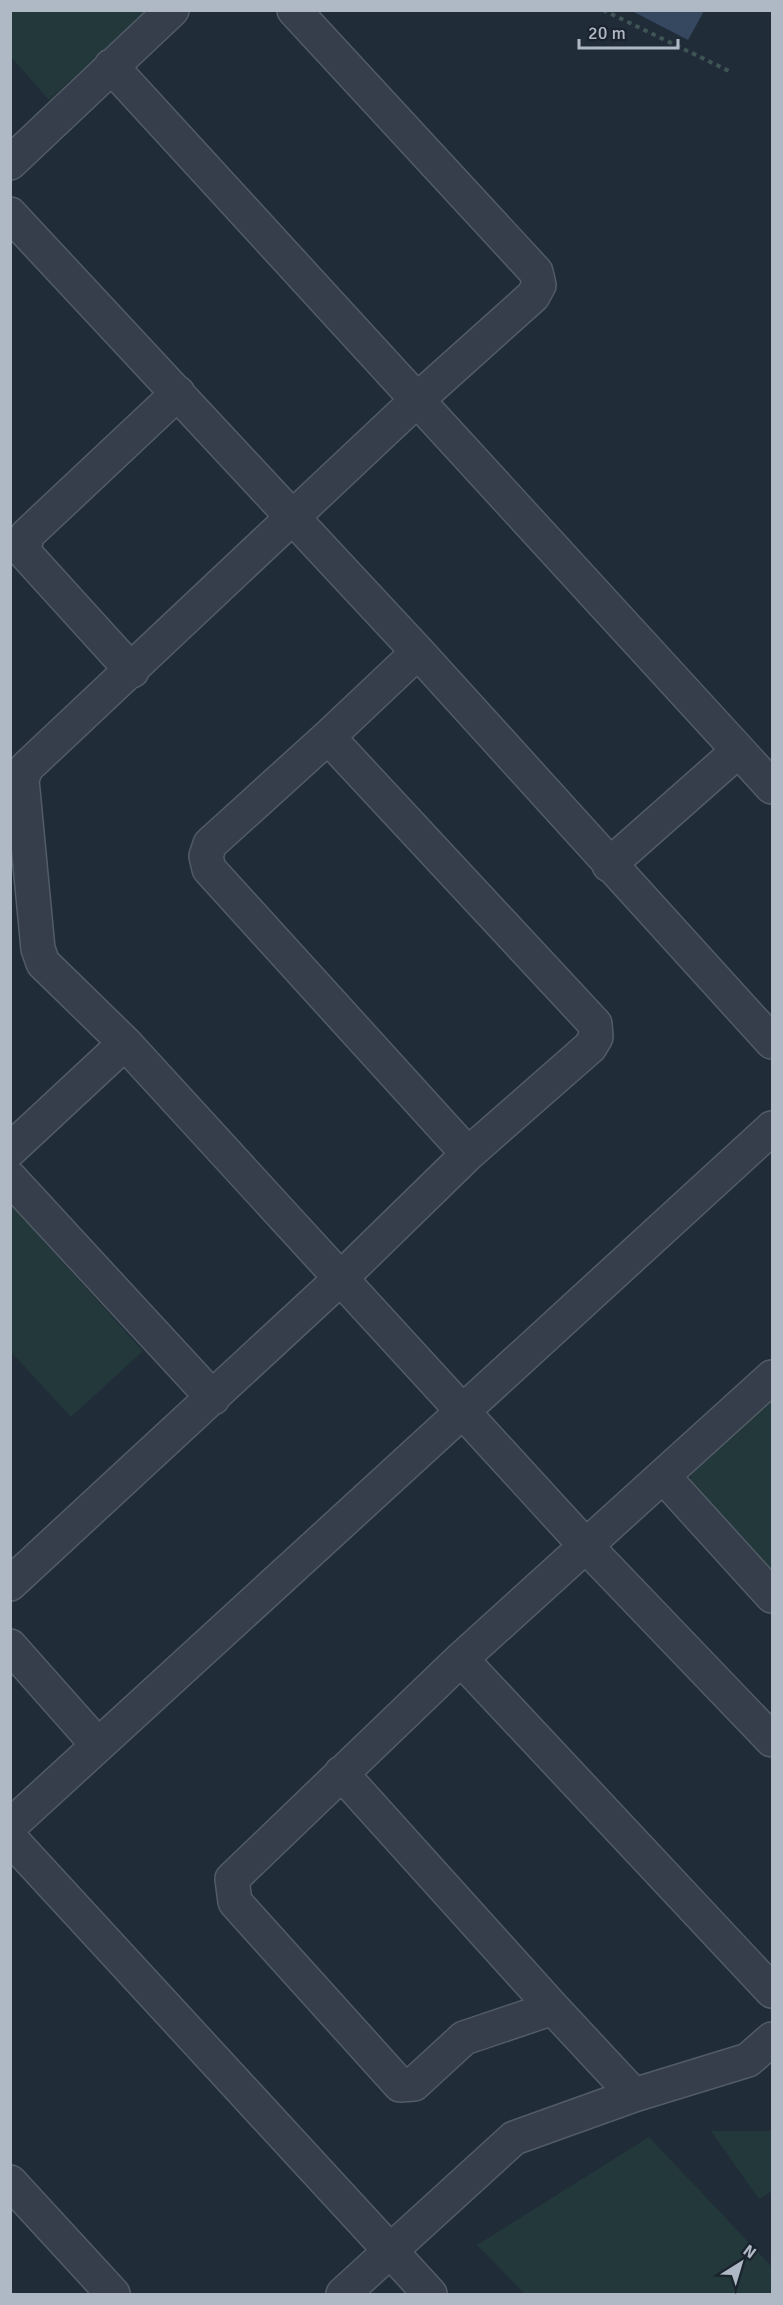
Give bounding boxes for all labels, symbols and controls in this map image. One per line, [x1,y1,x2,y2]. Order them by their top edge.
scale bar [579,12,678,50]
text: 20 m [588,22,626,44]
north arrow [711,2233,771,2293]
text: N [739,2240,760,2263]

